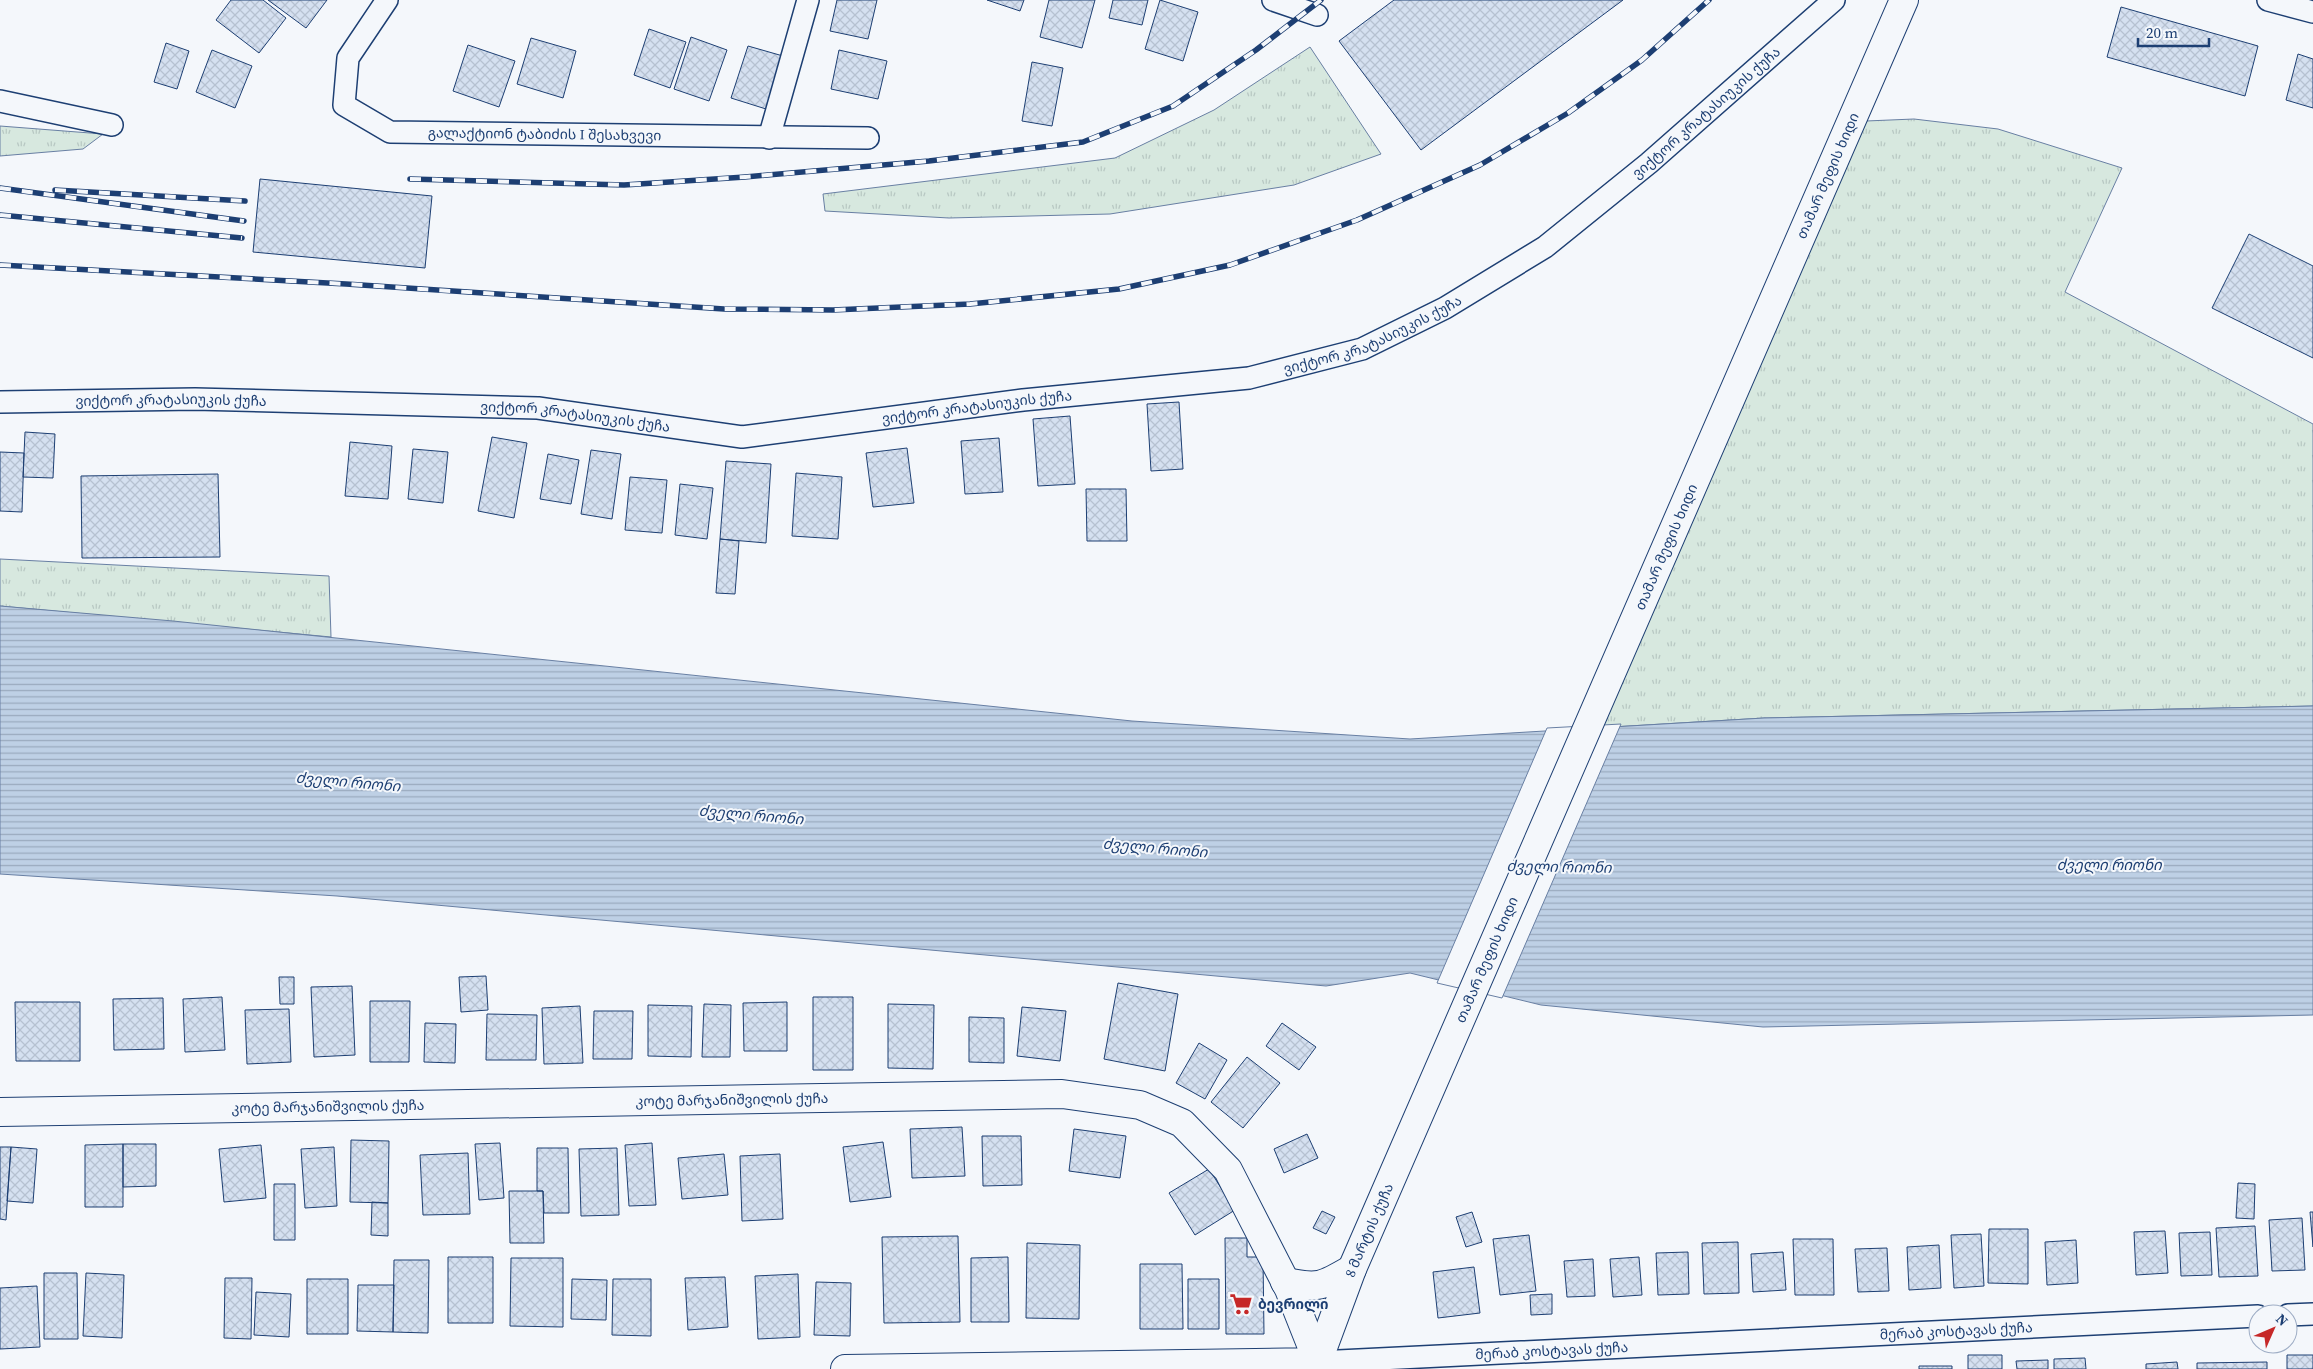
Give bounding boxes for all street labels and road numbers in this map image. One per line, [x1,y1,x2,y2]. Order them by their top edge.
street label: ვიქტორ კრატასიუკის ქუჩა [1628,42,1785,183]
street label: თამარ მეფის ხიდი [1791,109,1864,242]
street label: გალაქტიონ ტაბიძის I შესახვევი [428,122,661,145]
street label: ვიქტორ კრატასიუკის ქუჩა [1281,290,1465,379]
street label: ვიქტორ კრატასიუკის ქუჩა [881,385,1073,428]
street label: ვიქტორ კრატასიუკის ქუჩა [75,389,267,411]
street label: ვიქტორ კრატასიუკის ქუჩა [480,396,672,437]
street label: თამარ მეფის ხიდი [1630,481,1702,613]
street label: თამარ მეფის ხიდი [1450,893,1523,1026]
street label: კოტე მარჯანიშვილის ქუჩა [635,1088,829,1111]
street label: კოტე მარჯანიშვილის ქუჩა [231,1095,425,1118]
street label: 8 მარტის ქუჩა [1340,1180,1398,1280]
street label: მერაბ კოსტავას ქუჩა [1879,1317,2033,1344]
street label: მერაბ კოსტავას ქუჩა [1475,1337,1629,1364]

